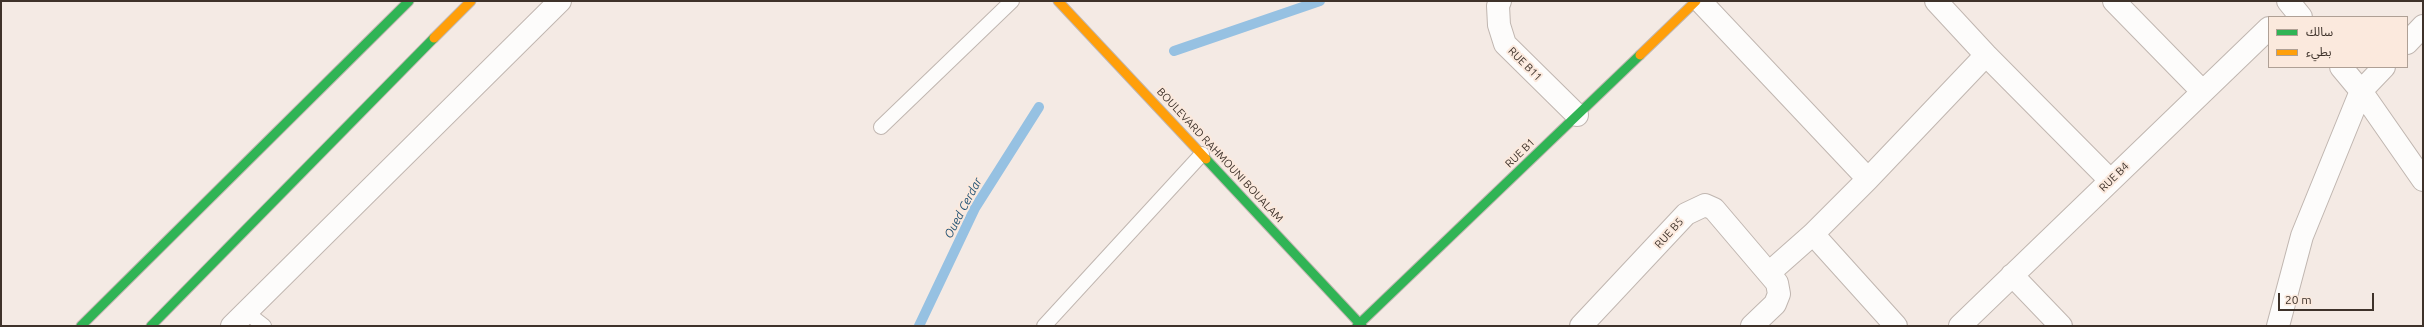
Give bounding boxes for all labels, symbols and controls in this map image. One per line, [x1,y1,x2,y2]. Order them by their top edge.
legend [2268,16,2408,68]
text: سالك [2306,25,2333,38]
street label: RUE B11 [1505,44,1545,84]
text: بطيء [2306,45,2332,58]
street label: BOULEVARD RAHMOUNI BOUALAM [1154,85,1286,225]
street label: RUE B1 [1502,136,1538,170]
street label: RUE B4 [2096,160,2132,194]
water label: Oued Cerdar [941,175,985,241]
street label: RUE B5 [1652,215,1686,251]
scale bar [2280,285,2376,311]
text: 20 m [2285,293,2312,306]

